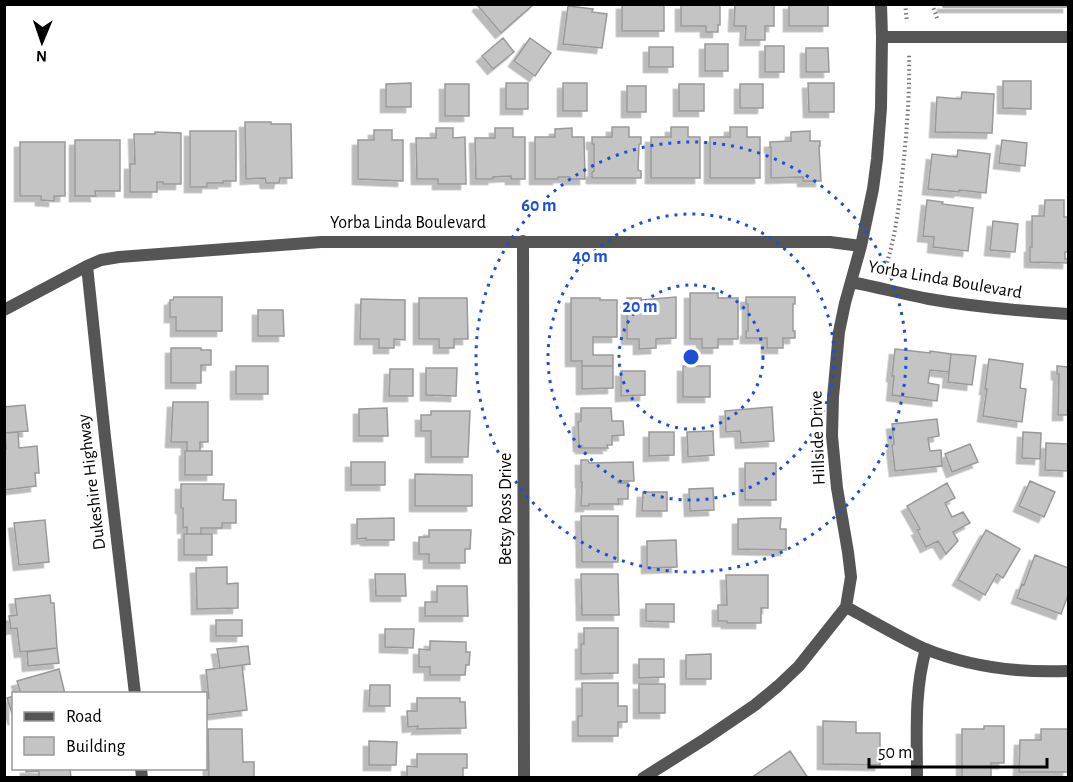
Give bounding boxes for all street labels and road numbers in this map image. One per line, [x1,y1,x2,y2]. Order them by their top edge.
street label: Yorba Linda Boulevard [330,214,486,232]
street label: Yorba Linda Boulevard [867,258,1023,302]
street label: Hillside Drive [807,390,829,486]
street label: Dukeshire Highway [75,413,109,551]
street label: Betsy Ross Drive [497,453,515,565]

